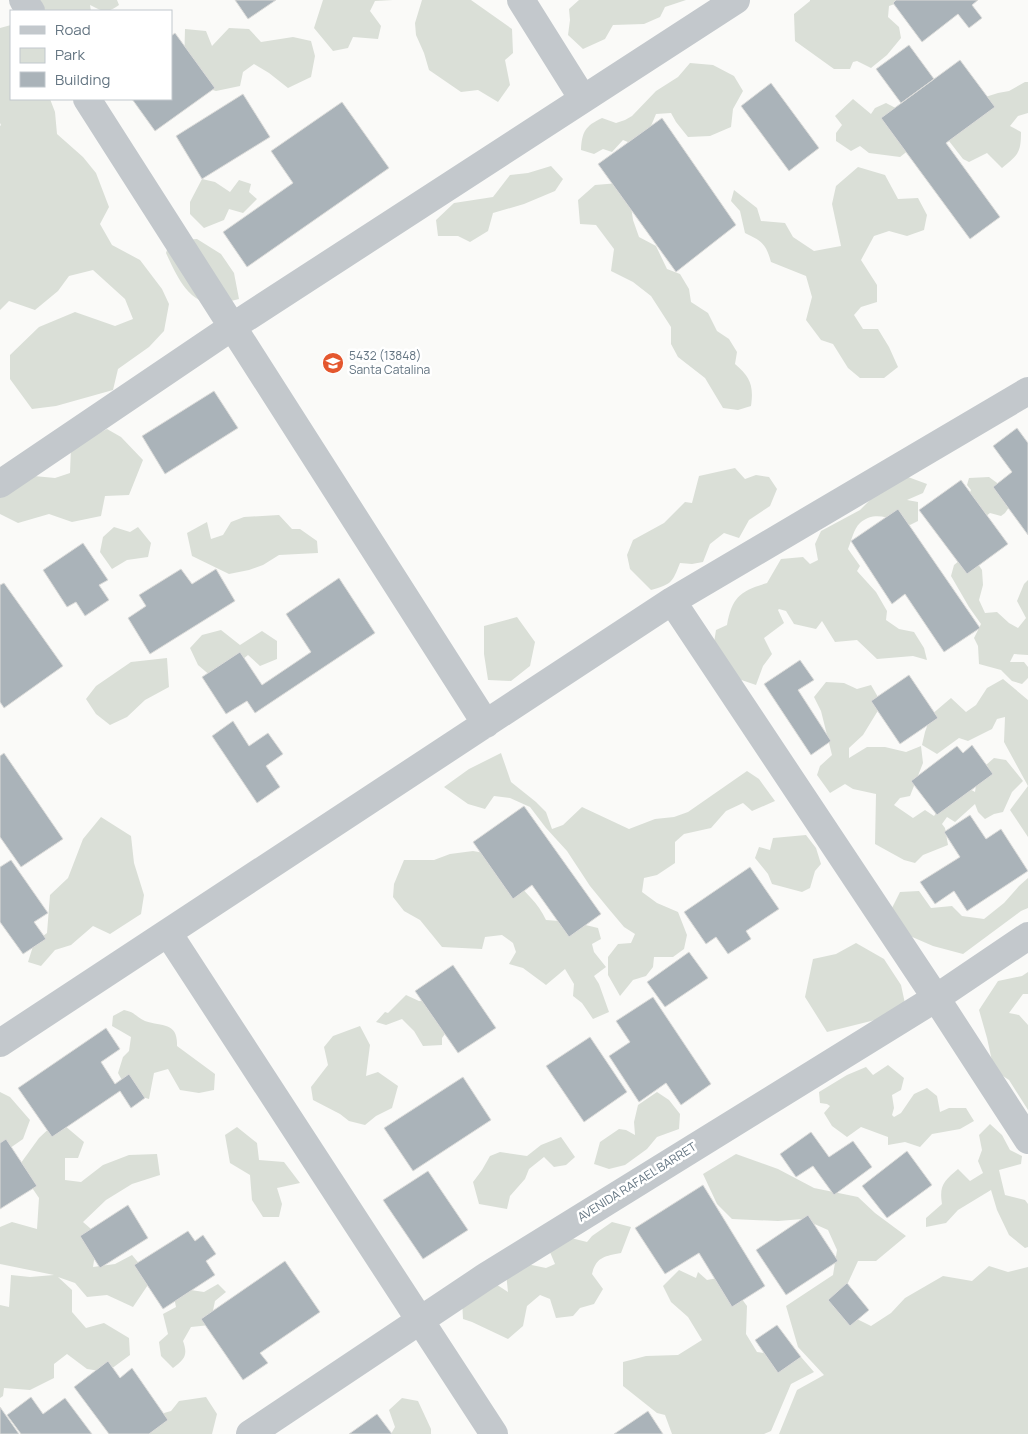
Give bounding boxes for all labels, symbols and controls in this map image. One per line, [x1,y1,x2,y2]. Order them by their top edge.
legend [10,10,172,100]
text: Road [55,19,91,40]
text: Park [55,44,85,65]
text: Building [55,69,110,90]
place label: 5432 (13848) Santa Catalina [349,347,430,378]
school or university icon: 5432 (13848) Santa Catalina [321,351,345,375]
street label: AVENIDA RAFAEL BARRET [574,1138,700,1225]

